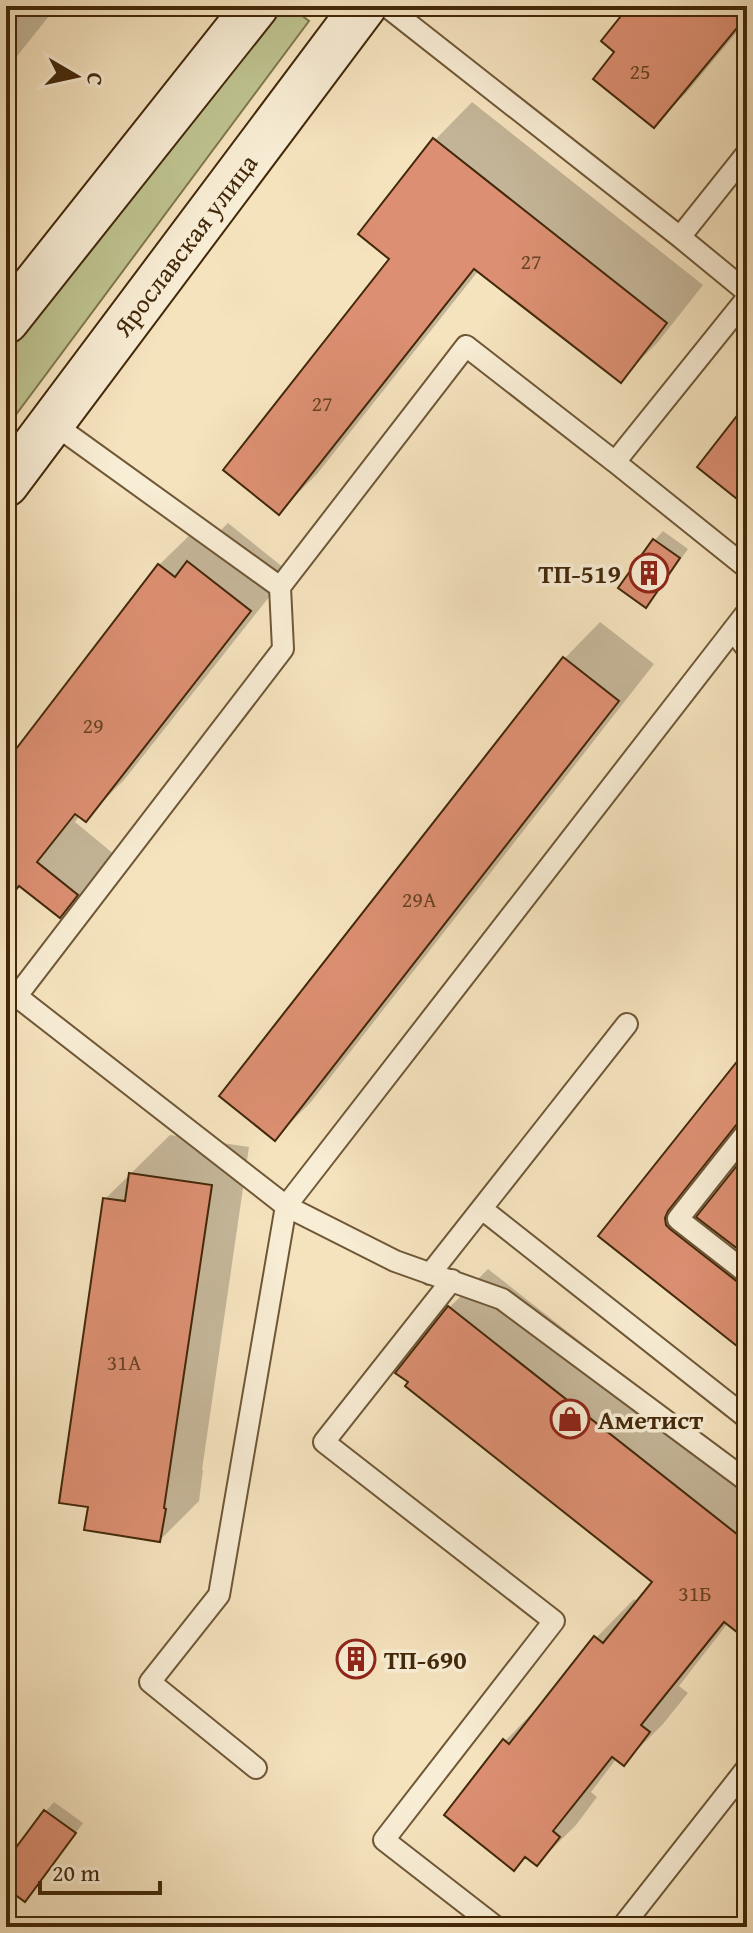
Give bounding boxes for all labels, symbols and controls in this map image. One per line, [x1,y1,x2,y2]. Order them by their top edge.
north arrow [36,36,116,116]
house number: 25 [629,55,651,87]
text: С [79,70,113,88]
street label: Ярославская улица [103,145,267,345]
house number: 27 [520,245,542,277]
house number: 27 [311,387,333,419]
building icon: ТП-519 [628,552,670,594]
place label: ТП-519 [538,554,621,593]
house number: 29 [82,709,104,741]
house number: 29А [402,883,437,915]
house number: 31А [107,1346,142,1378]
shop icon: Аметист [549,1398,591,1440]
place label: Аметист [598,1400,703,1439]
house number: 31Б [678,1577,712,1609]
building icon: ТП-690 [335,1638,377,1680]
place label: ТП-690 [384,1640,467,1679]
scale bar [40,1845,160,1895]
text: 20 m [52,1855,100,1890]

